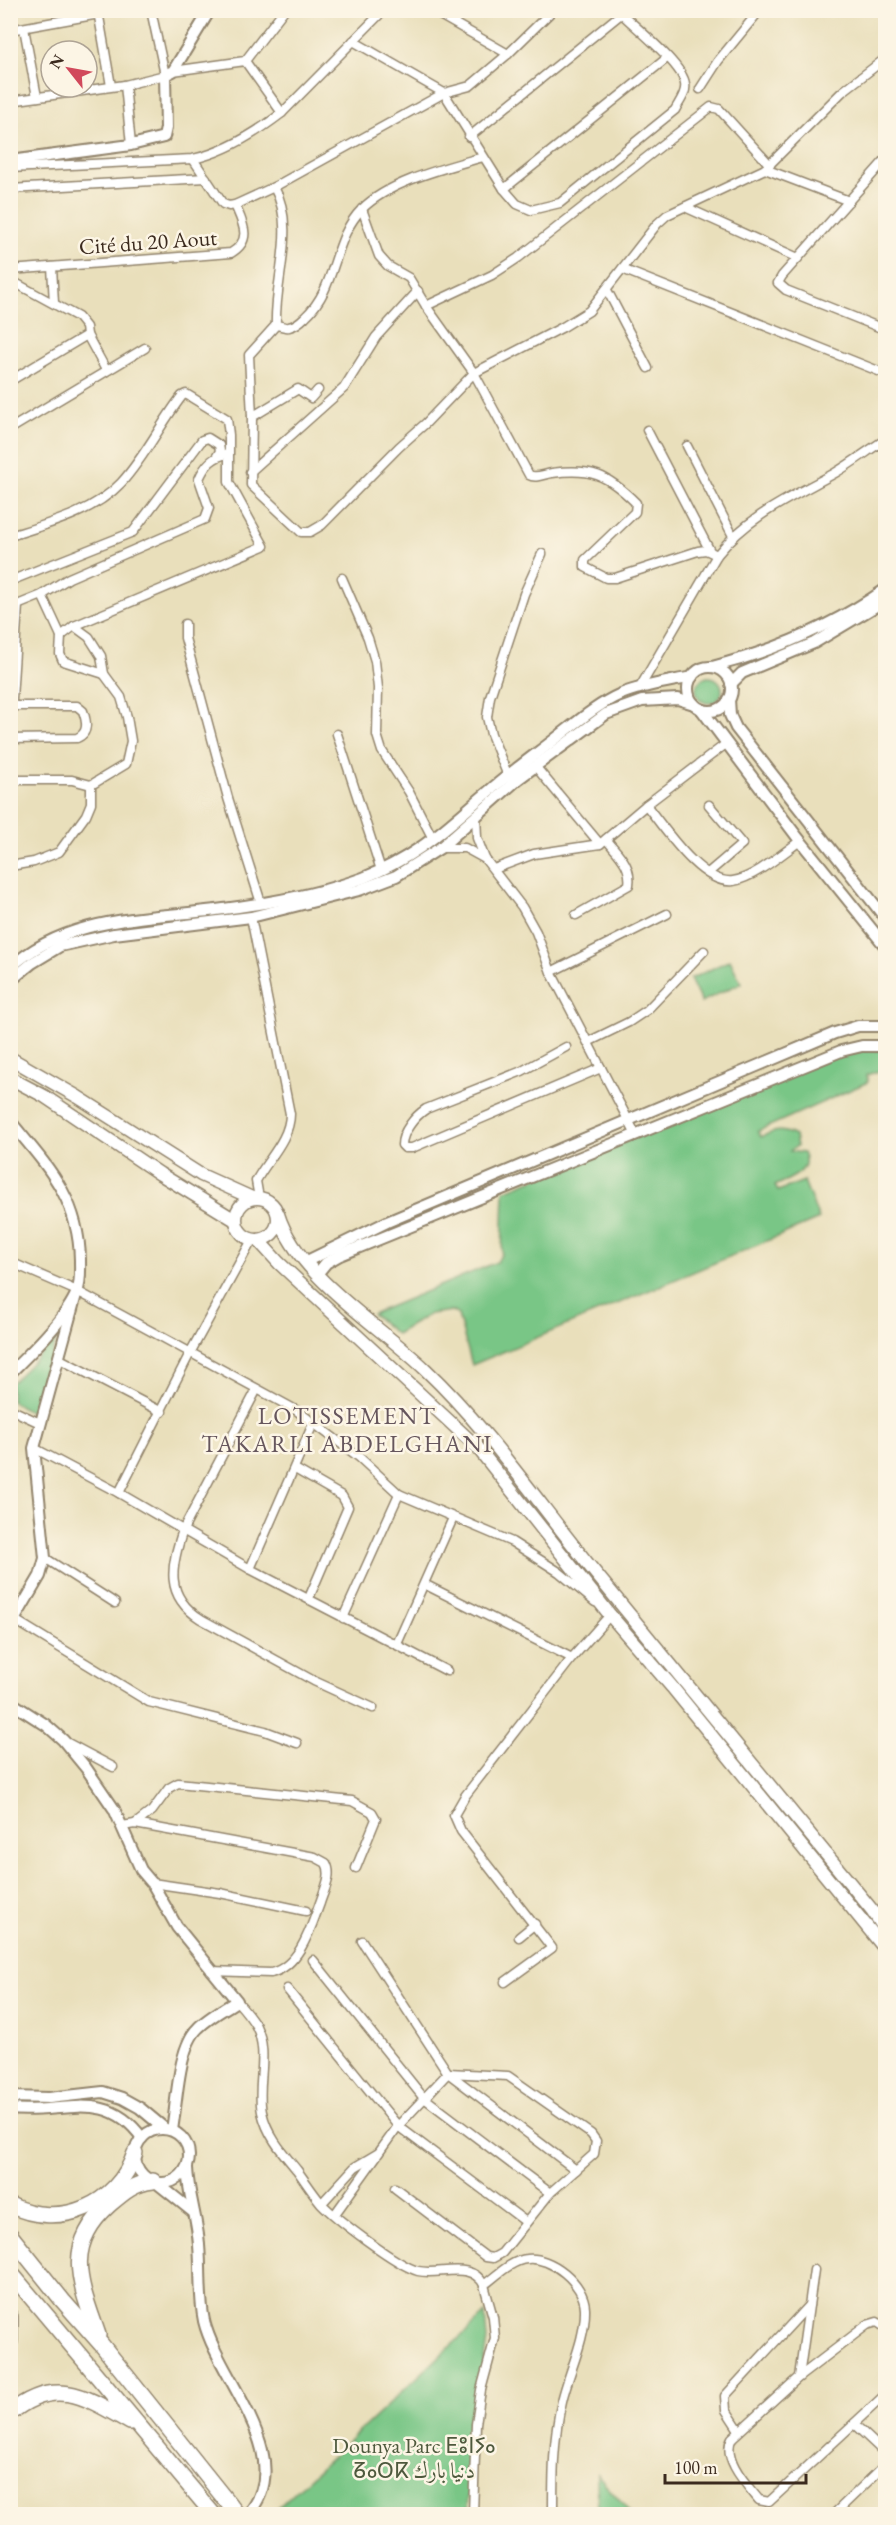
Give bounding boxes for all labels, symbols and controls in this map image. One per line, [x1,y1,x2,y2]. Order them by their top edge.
north arrow [39,39,99,99]
text: N [44,51,69,72]
street label: Cité du 20 Aout [78,223,218,261]
district label: LOTISSEMENT TAKARLI ABDELGHANI [201,1400,493,1459]
park label: Dounya Parc ⴹⵓⵏⵢⴰ ⵒⴰⵔⴽ دنيا بارك [332,2431,496,2485]
scale bar [665,2447,806,2485]
text: 100 m [674,2456,718,2479]

